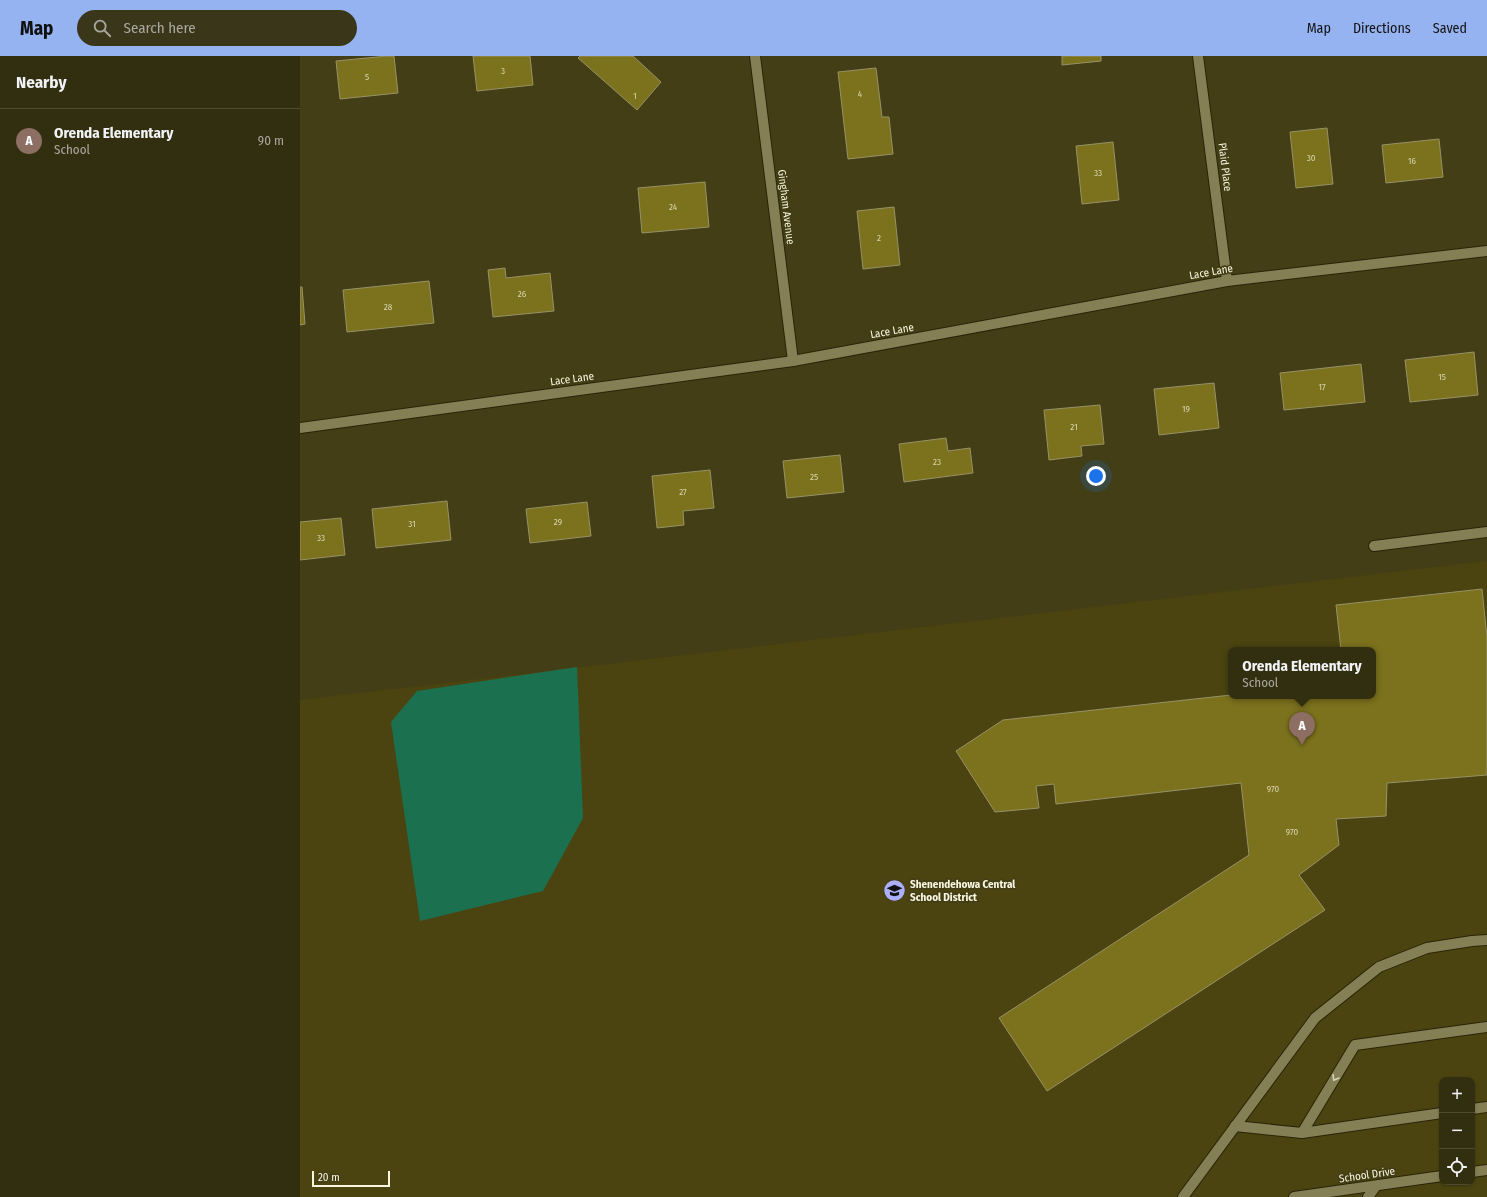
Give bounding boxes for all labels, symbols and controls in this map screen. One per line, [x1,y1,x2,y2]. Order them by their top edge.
search box [77,10,357,46]
text: Map [20,17,53,40]
icon: search [91,17,113,39]
text: Search here [123,19,196,37]
text: Map [1307,20,1331,37]
text: Directions [1353,20,1411,37]
text: Saved [1433,20,1467,37]
house number: 3 [501,66,505,76]
text: Nearby [16,72,67,93]
house number: 5 [365,72,369,82]
house number: 4 [858,89,863,99]
house number: 1 [633,91,637,101]
text: Orenda Elementary [54,124,173,142]
text: A [25,133,33,148]
text: 90 m [258,133,284,148]
text: School [54,142,90,157]
street label: Plaid Place [1216,142,1234,192]
house number: 30 [1307,153,1316,163]
house number: 16 [1408,156,1417,166]
house number: 33 [1094,168,1102,178]
street label: Gingham Avenue [775,169,797,245]
house number: 24 [669,202,678,212]
house number: 2 [877,233,881,243]
street label: Lace Lane [1188,262,1234,282]
house number: 26 [518,289,527,299]
house number: 28 [384,302,393,312]
street label: Lace Lane [869,321,915,341]
street label: Lace Lane [549,369,595,389]
house number: 15 [1438,372,1446,382]
house number: 17 [1318,382,1326,392]
house number: 19 [1182,404,1190,414]
house number: 21 [1070,422,1078,432]
house number: 23 [933,457,941,467]
your location [1086,466,1106,486]
house number: 25 [810,472,818,482]
house number: 27 [679,487,687,497]
house number: 29 [554,517,562,527]
house number: 31 [408,519,416,529]
house number: 33 [317,533,325,543]
popup [1228,647,1376,699]
text: Orenda Elementary [1242,657,1362,675]
text: School [1242,675,1278,690]
pin: A [1289,712,1315,745]
house number: 970 [1267,784,1280,794]
house number: 970 [1286,827,1299,837]
school or university icon: Shenendehowa Central School District [881,877,907,903]
place label: Shenendehowa Central School District [910,878,1016,904]
one-way arrow [1332,1074,1340,1081]
map controls [1439,1077,1475,1185]
button: + [1439,1077,1475,1113]
button: − [1439,1113,1475,1149]
button: locate [1439,1149,1475,1185]
street label: School Drive [1338,1165,1396,1185]
scale bar [312,1169,390,1188]
text: 20 m [318,1171,340,1184]

